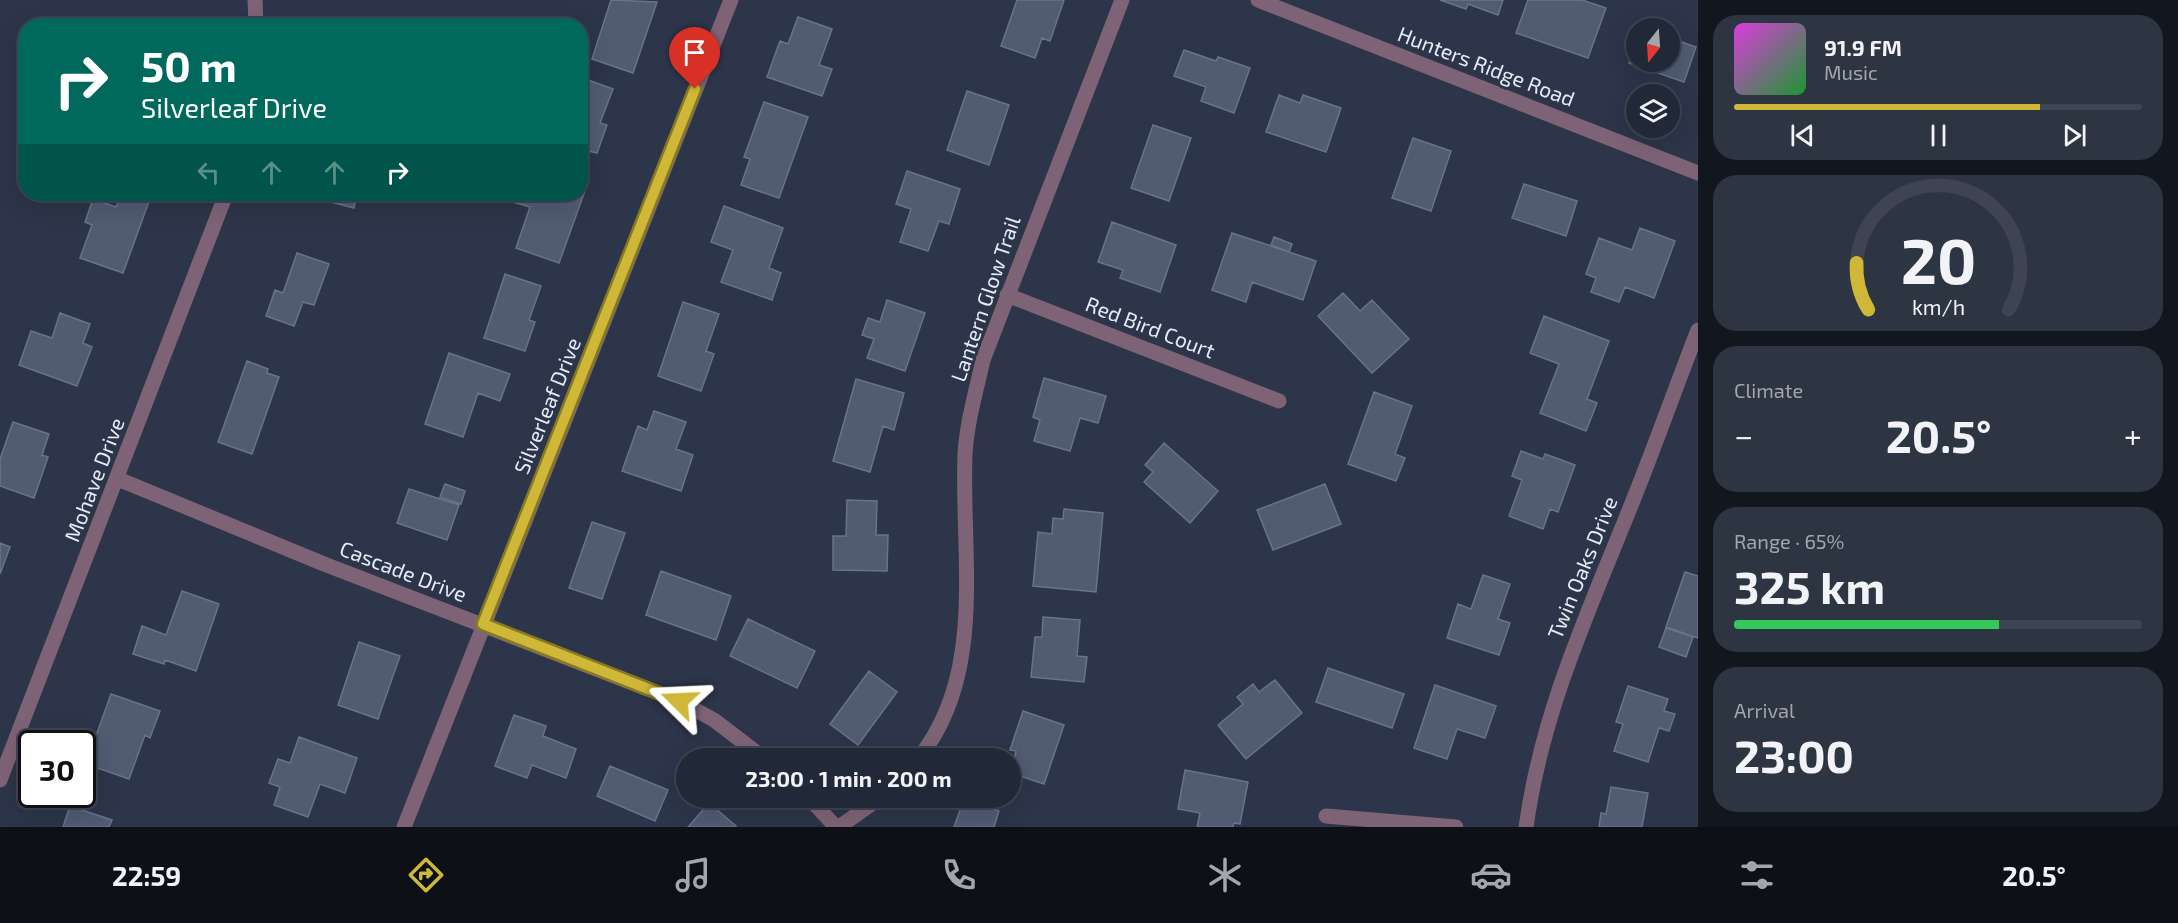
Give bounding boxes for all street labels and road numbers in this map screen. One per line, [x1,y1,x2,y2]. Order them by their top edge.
street label: Hunters Ridge Road [1395,20,1579,111]
street label: Lantern Glow Trail [945,212,1025,384]
street label: Red Bird Court [1082,291,1219,363]
street label: Silverleaf Drive [508,334,585,477]
street label: Mohave Drive [58,414,129,545]
street label: Twin Oaks Drive [1542,492,1622,642]
street label: Cascade Drive [337,535,470,606]

